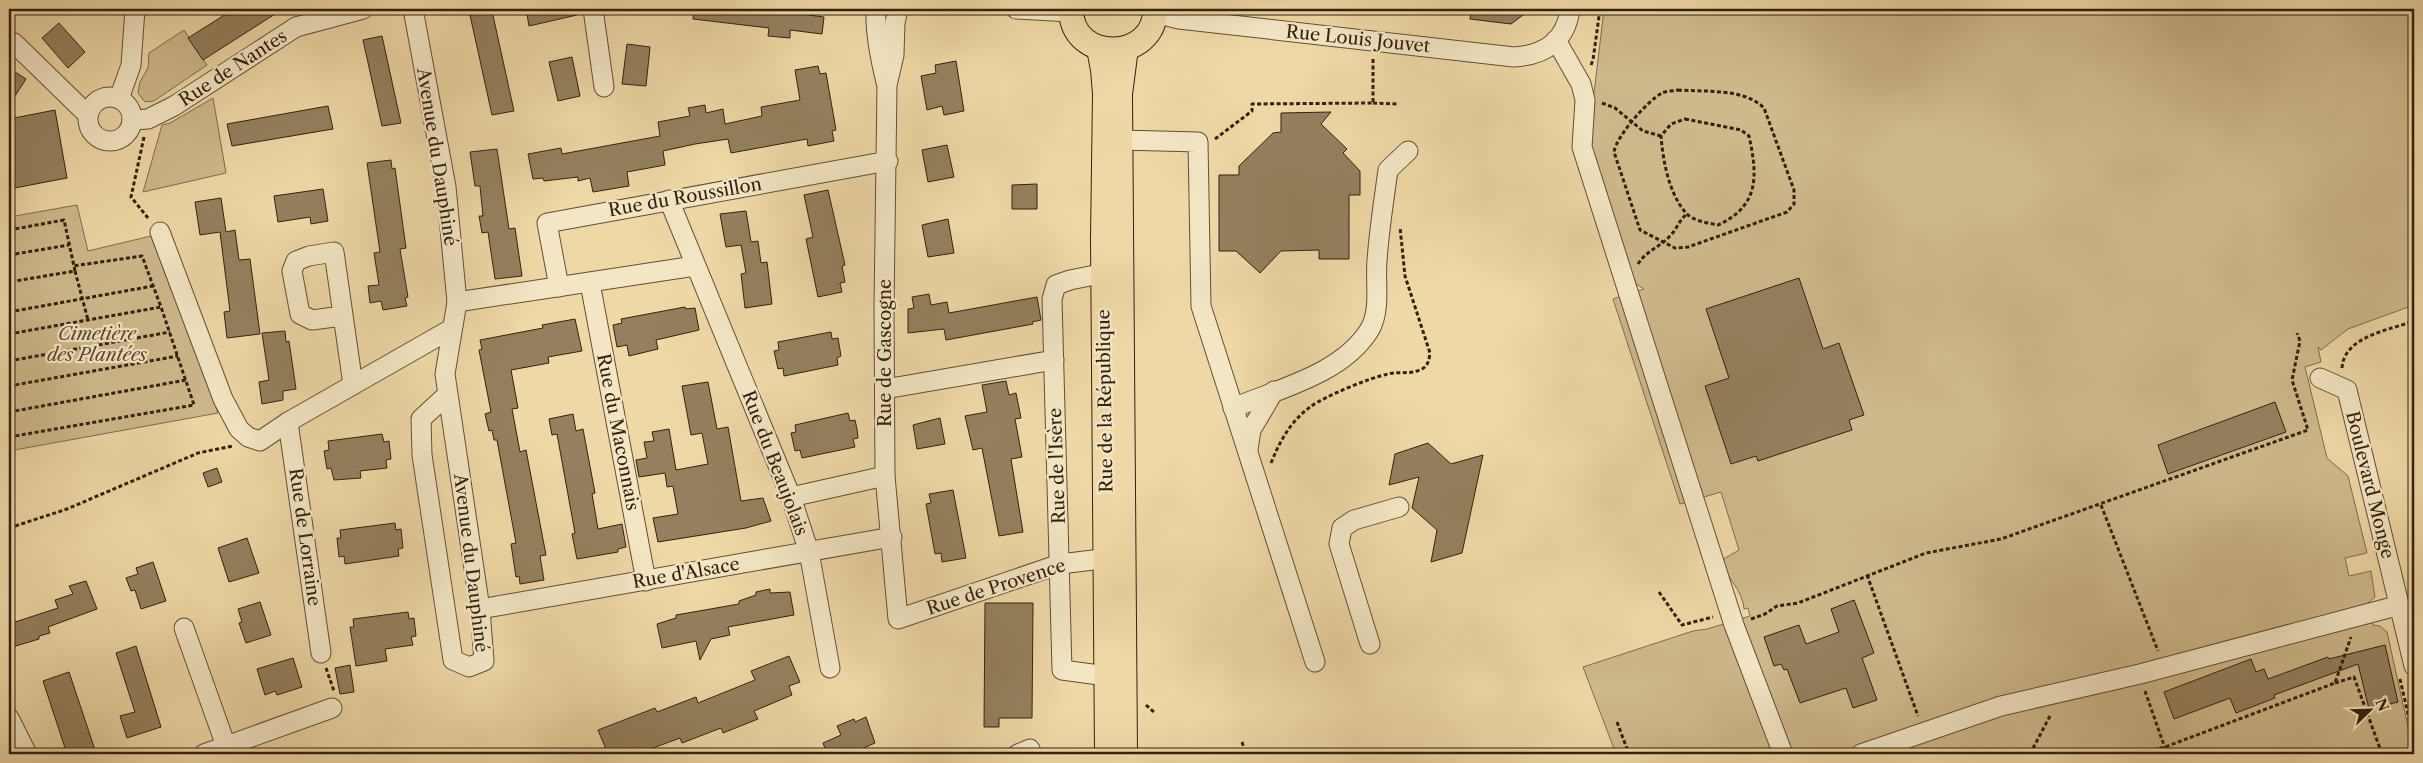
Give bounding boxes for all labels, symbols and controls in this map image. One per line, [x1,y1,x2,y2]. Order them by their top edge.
street label: Rue Louis Jouvet [1285,20,1432,58]
street label: Rue de Nantes [175,25,291,111]
street label: Avenue du Dauphiné [412,65,462,248]
street label: Rue du Roussillon [607,173,763,221]
street label: Rue de Gascogne [874,279,896,427]
street label: Rue de la République [1092,309,1118,493]
park label: Cimetière des Plantées [47,323,147,366]
street label: Rue du Maconnais [592,352,644,512]
street label: Rue du Beaujolais [737,387,813,539]
street label: Rue de l'Isère [1044,408,1070,524]
street label: Boulevard Monge [2341,409,2399,561]
street label: Rue de Lorraine [284,467,326,607]
street label: Avenue du Dauphiné [449,471,493,654]
street label: Rue d'Alsace [631,553,741,593]
street label: Rue de Provence [924,554,1068,620]
north arrow [2346,686,2396,736]
text: N [2371,696,2393,714]

